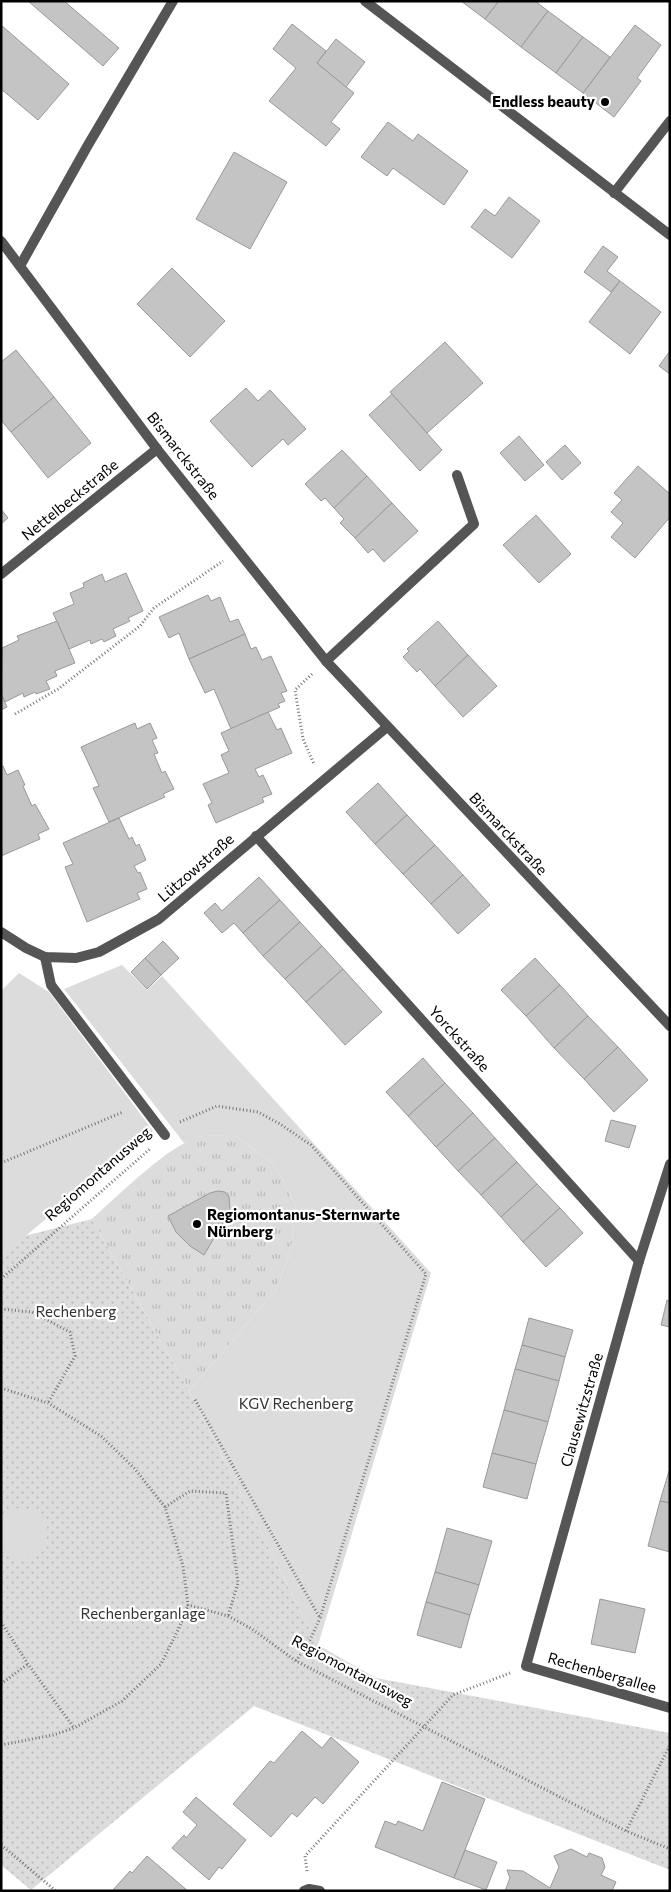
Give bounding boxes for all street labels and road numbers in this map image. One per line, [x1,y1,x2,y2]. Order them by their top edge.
street label: Bismarckstraße [144,408,224,503]
street label: Nettelbeckstraße [17,455,121,544]
street label: Bismarckstraße [466,788,552,878]
street label: Lützowstraße [154,829,237,905]
street label: Yorckstraße [426,1002,494,1075]
street label: Regiomontanusweg [41,1122,154,1224]
street label: Clausewitzstraße [556,1350,606,1469]
street label: Regiomontanusweg [289,1631,416,1710]
street label: Rechenbergallee [546,1648,659,1696]

